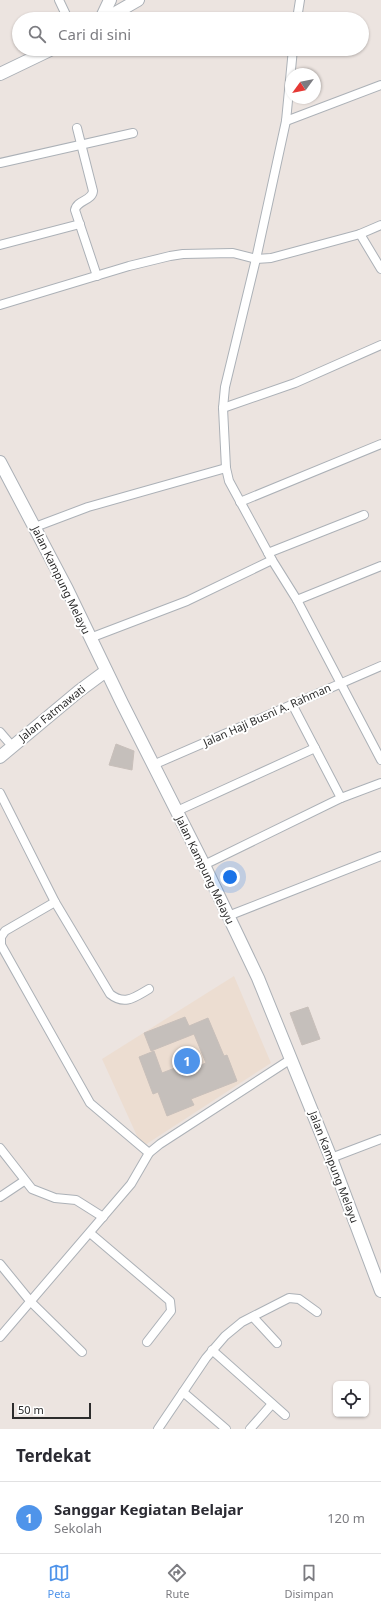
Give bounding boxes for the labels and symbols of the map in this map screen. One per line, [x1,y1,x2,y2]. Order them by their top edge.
north arrow [285,68,321,104]
street label: Jalan Kampung Melayu [28,522,94,636]
street label: Jalan Haji Busni A. Rahman [200,680,333,750]
street label: Jalan Fatmawati [14,681,88,745]
street label: Jalan Kampung Melayu [172,812,238,926]
your location [220,867,240,887]
pin: 1 [174,1046,200,1076]
street label: Jalan Kampung Melayu [306,1108,363,1225]
scale bar [12,1401,91,1420]

